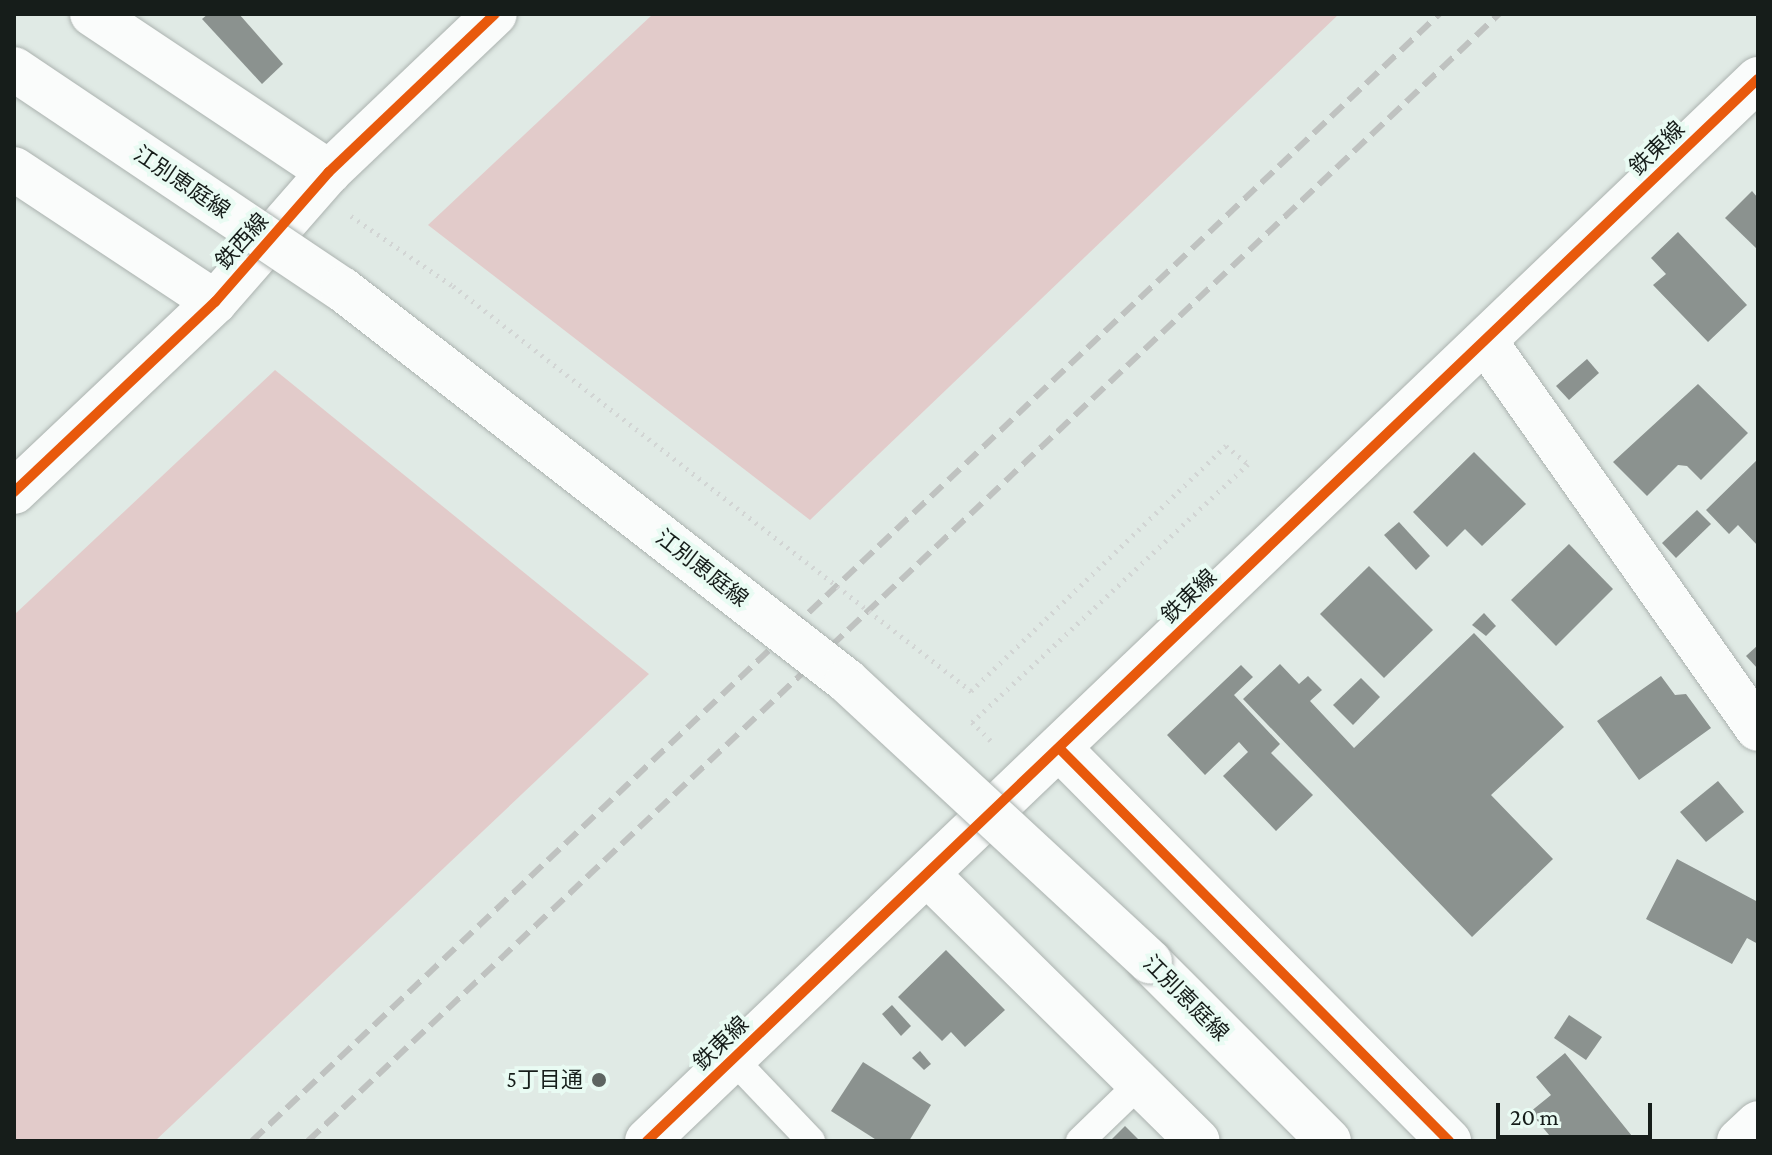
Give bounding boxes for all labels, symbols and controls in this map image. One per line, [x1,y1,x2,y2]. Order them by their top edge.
street label: 鉄東線 [1624,116,1690,180]
street label: 江別恵庭線 [129,140,235,224]
street label: 鉄西線 [210,208,274,274]
street label: 江別恵庭線 [651,524,753,612]
street label: 鉄東線 [1156,564,1222,628]
street label: 江別恵庭線 [1138,950,1234,1046]
street label: 鉄東線 [688,1011,754,1075]
place label: 5丁目通 [507,1067,583,1093]
marker: 5丁目通 [590,1071,608,1089]
scale bar [1500,1087,1656,1137]
text: 20 m [1510,1103,1559,1130]

